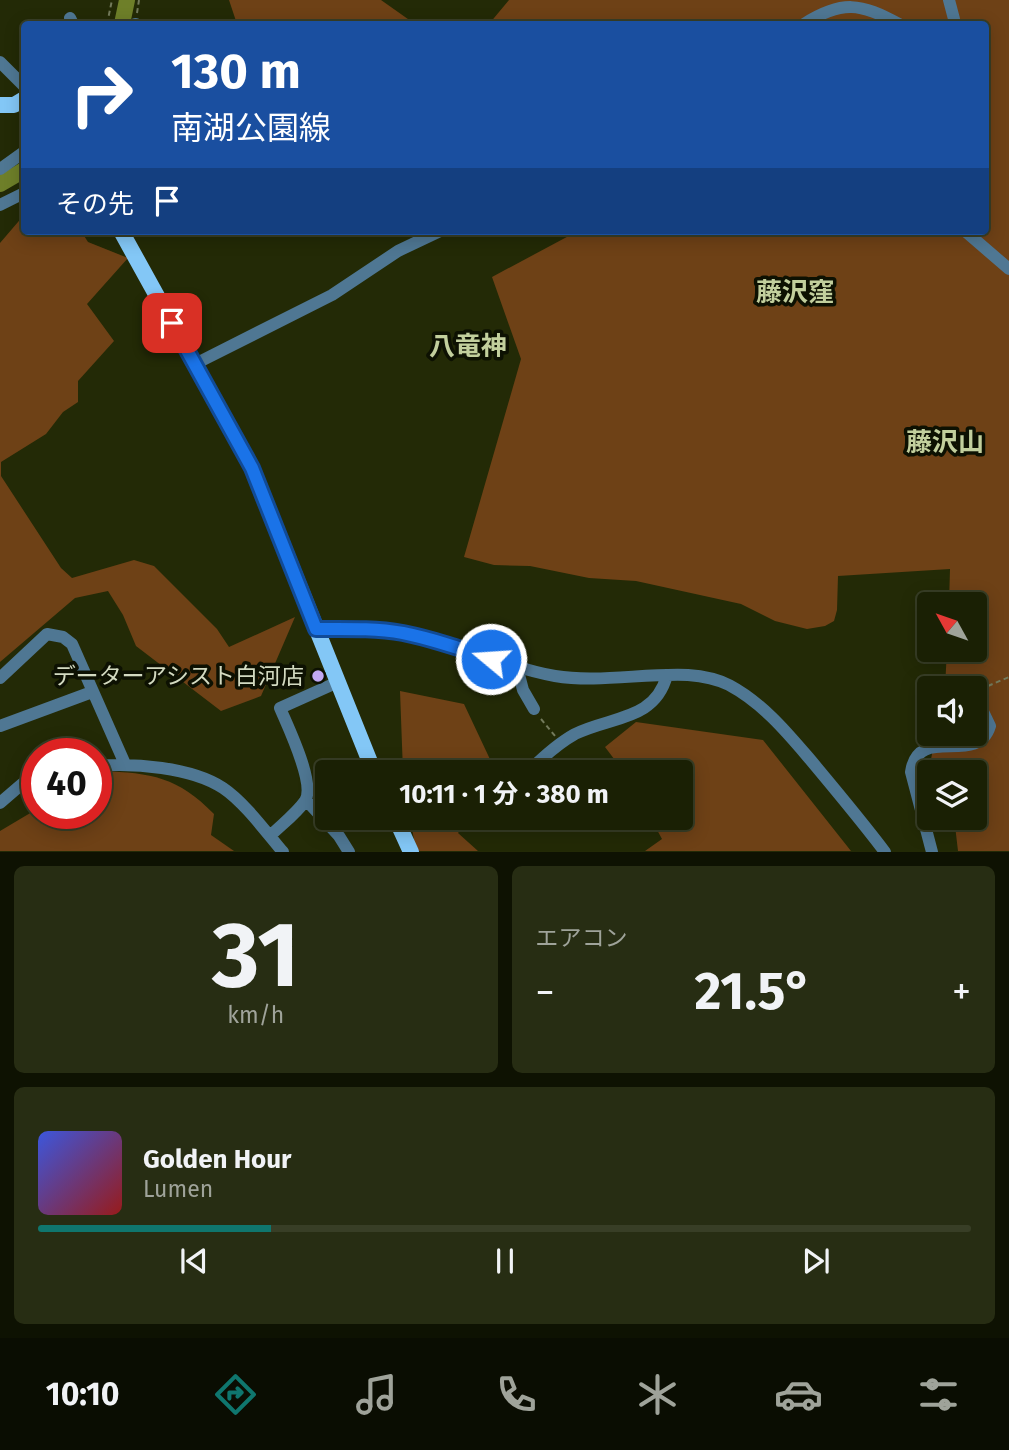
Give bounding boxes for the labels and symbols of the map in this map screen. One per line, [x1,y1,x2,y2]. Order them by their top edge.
district label: 藤沢窪 [756,277,834,308]
pin [142,293,202,353]
district label: 八竜神 [429,331,507,362]
district label: 藤沢山 [906,427,984,458]
north arrow [917,592,987,662]
position arrow [454,622,528,696]
place label: データーアシスト白河店 [53,662,304,690]
marker: データーアシスト白河店 [310,668,326,684]
speed limit sign: 40 [21,738,112,829]

